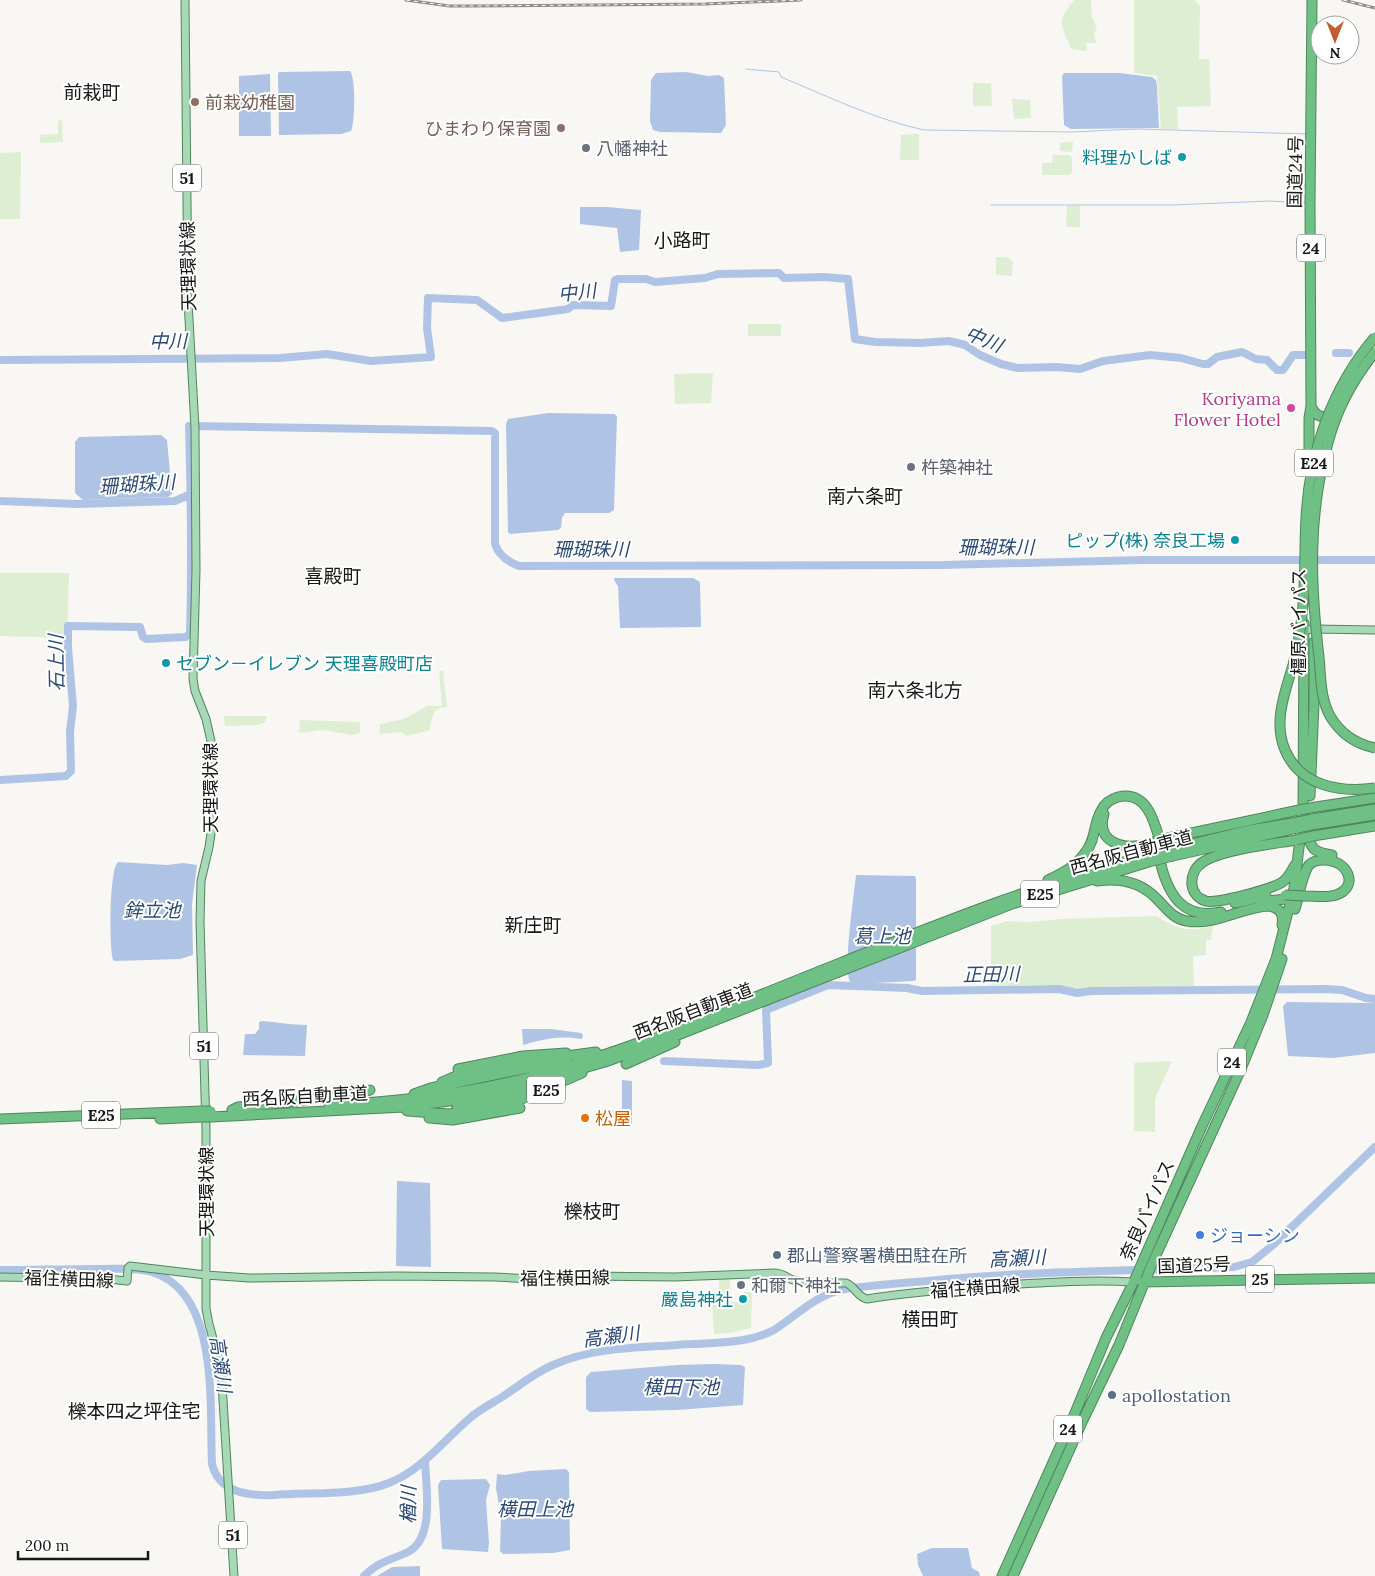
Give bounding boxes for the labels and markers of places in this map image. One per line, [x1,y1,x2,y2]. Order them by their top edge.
place label: 前栽幼稚園 [205,91,295,114]
marker: 前栽幼稚園 [189,96,201,108]
place label: ひまわり保育園 [425,117,551,140]
marker: ひまわり保育園 [555,122,567,134]
place label: 八幡神社 [596,137,668,160]
marker: 八幡神社 [580,142,592,154]
place label: 料理かしば [1082,146,1172,169]
marker: 料理かしば [1176,151,1188,163]
place label: Koriyama Flower Hotel [1174,387,1281,431]
marker: Koriyama Flower Hotel [1285,402,1297,414]
place label: 杵築神社 [921,456,993,479]
marker: 杵築神社 [905,461,917,473]
place label: ピップ(株) 奈良工場 [1065,529,1225,552]
marker: ピップ(株) 奈良工場 [1229,534,1241,546]
place label: セブン－イレブン 天理喜殿町店 [176,652,433,675]
marker: セブン－イレブン 天理喜殿町店 [160,657,172,669]
place label: 松屋 [595,1107,631,1130]
marker: 松屋 [579,1112,591,1124]
place label: ジョーシン [1210,1224,1300,1247]
marker: ジョーシン [1194,1229,1206,1241]
place label: 郡山警察署横田駐在所 [787,1244,967,1267]
marker: 郡山警察署横田駐在所 [771,1249,783,1261]
place label: 和爾下神社 [751,1274,841,1297]
marker: 和爾下神社 [735,1279,747,1291]
place label: 嚴島神社 [661,1288,733,1311]
marker: 嚴島神社 [737,1293,749,1305]
place label: apollostation [1122,1384,1231,1407]
marker: apollostation [1106,1389,1118,1401]

